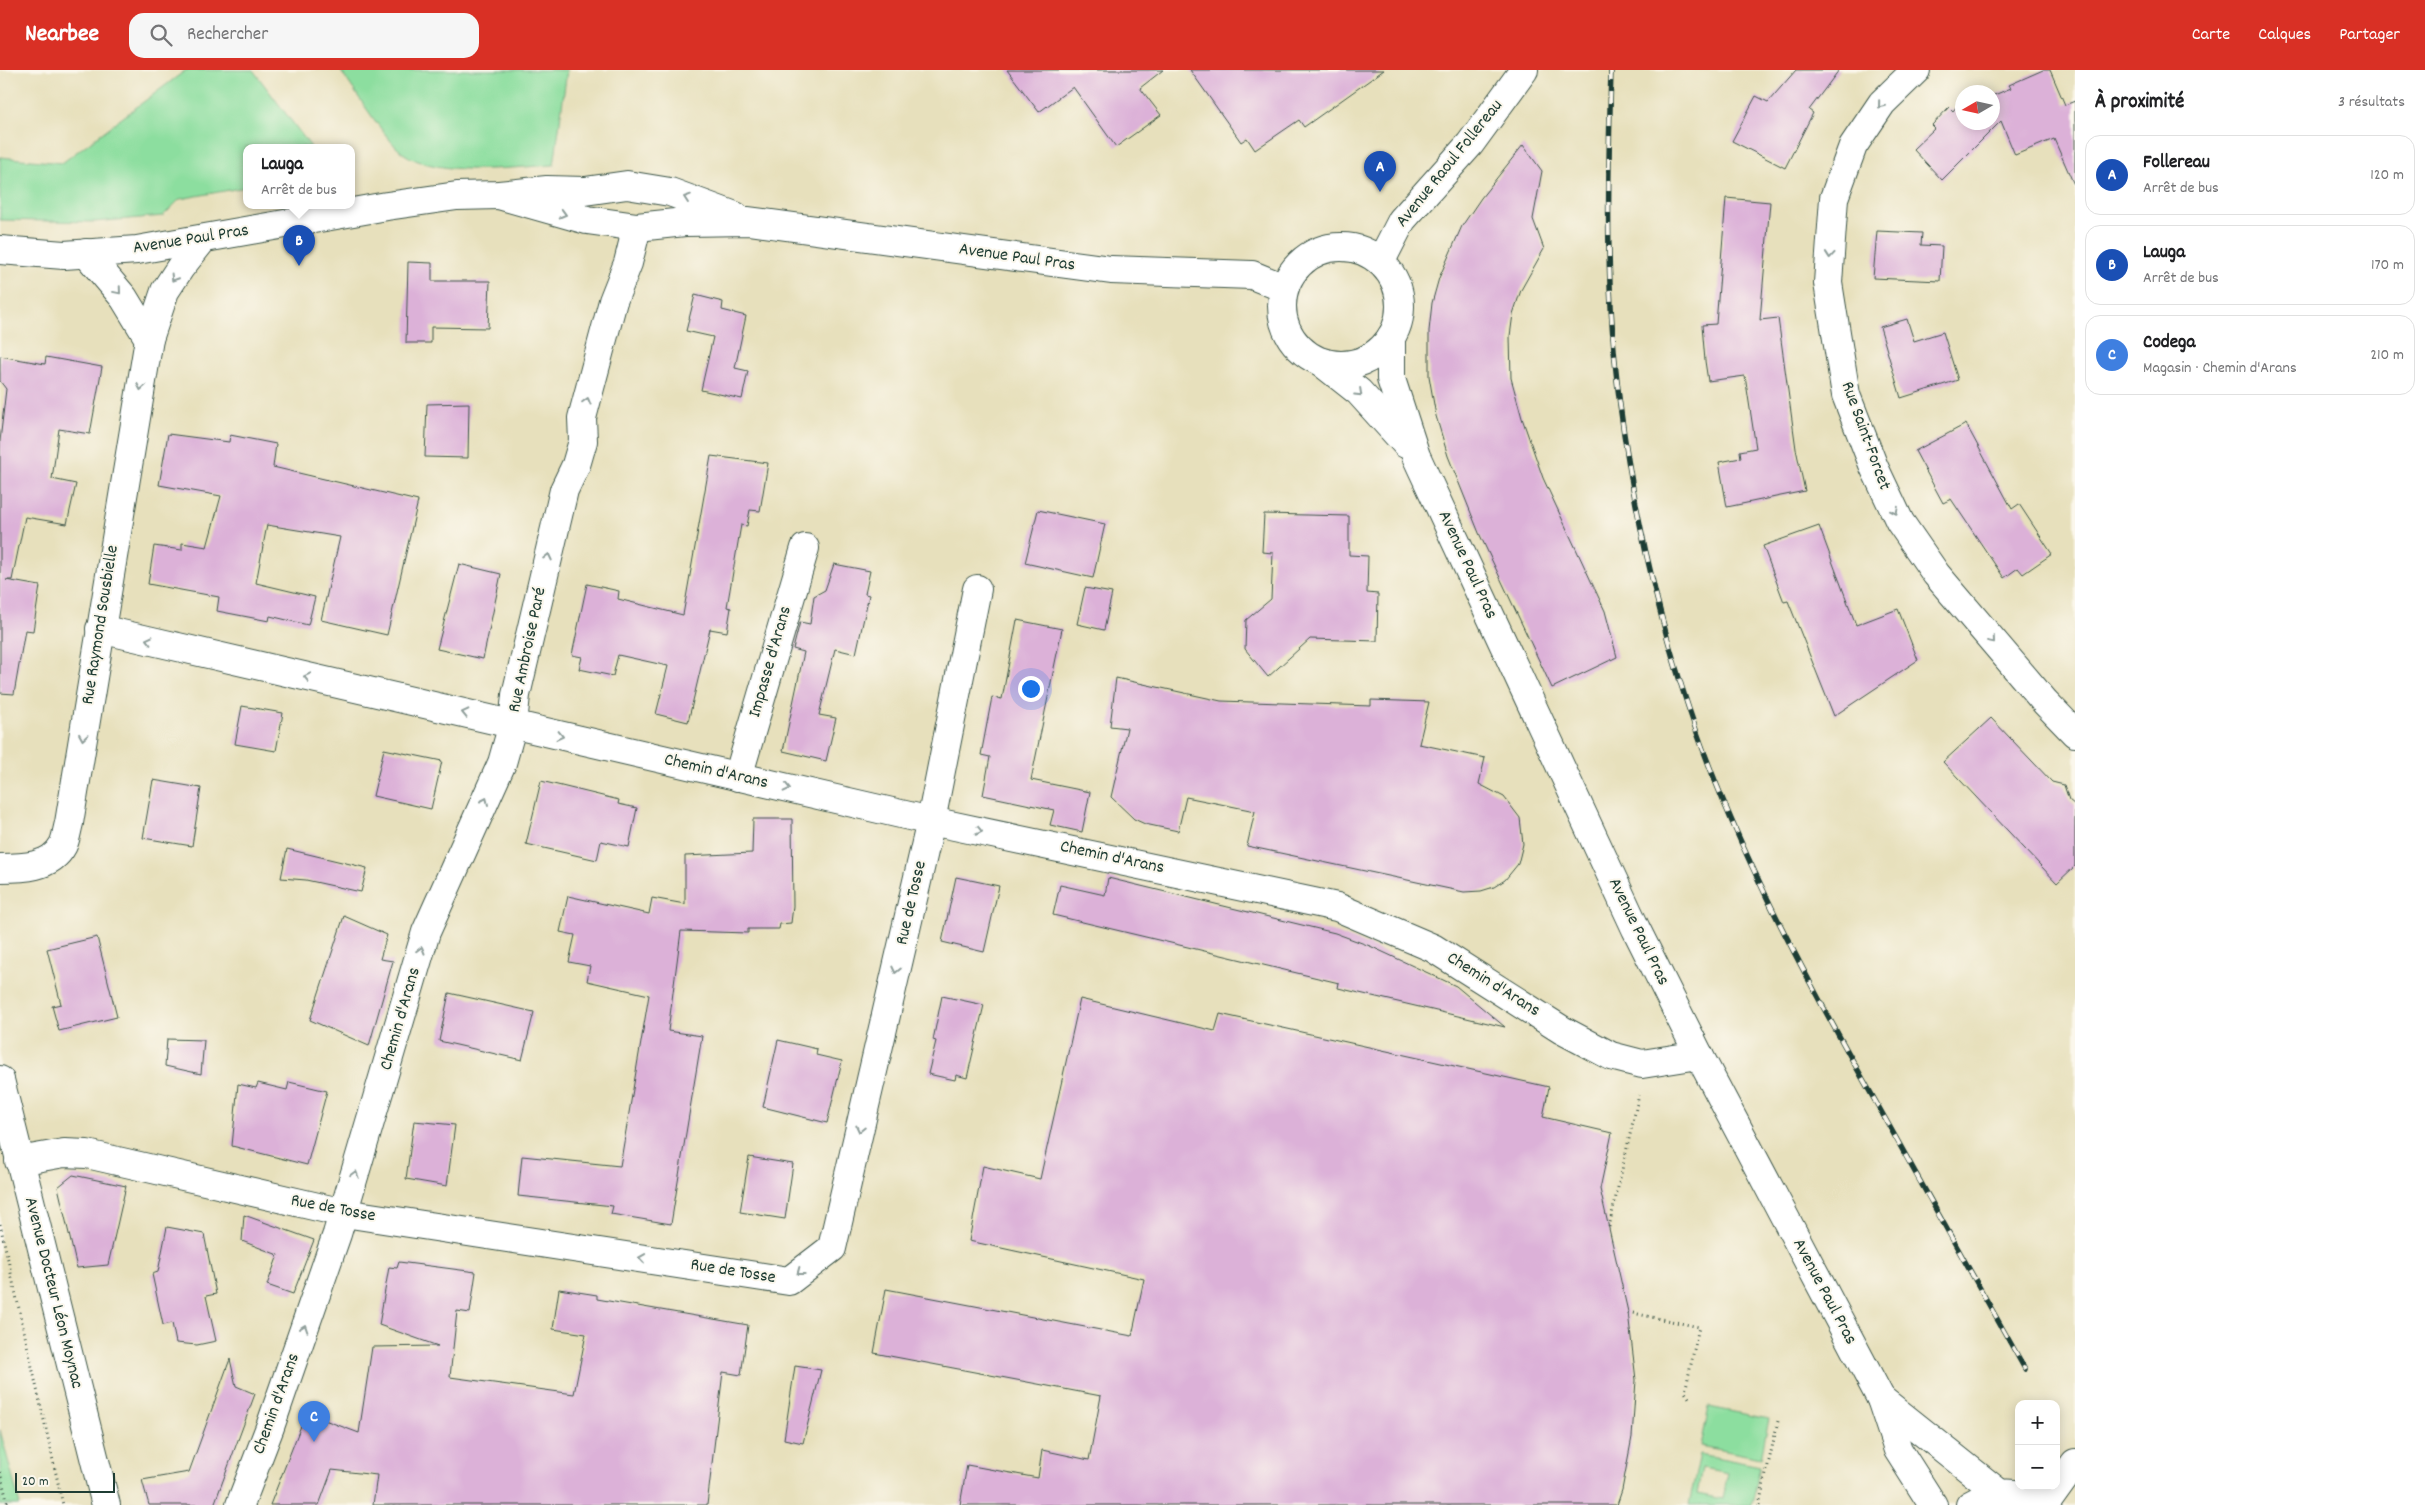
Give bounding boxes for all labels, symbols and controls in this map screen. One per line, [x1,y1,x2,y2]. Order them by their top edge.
search box [129,13,479,58]
text: Nearbee [25,18,99,52]
icon: search [147,21,175,49]
text: Rechercher [187,22,268,49]
text: Carte [2192,23,2230,48]
text: Calques [2258,23,2311,48]
text: Partager [2339,23,2400,48]
north arrow [1955,85,2000,130]
text: À proximité [2095,88,2184,118]
text: 3 résultats [2338,91,2405,114]
street label: Avenue Raoul Follereau [1391,95,1509,233]
one-way arrow [1878,99,1887,108]
popup [243,144,355,209]
text: Follereau [2143,150,2210,177]
pin: A [1364,151,1396,192]
text: Lauga [261,152,303,179]
text: A [2108,164,2116,187]
text: 120 m [2370,164,2404,187]
text: Arrêt de bus [2143,177,2219,200]
text: Arrêt de bus [261,179,337,202]
one-way arrow [683,194,691,204]
one-way arrow [559,208,567,218]
street label: Avenue Paul Pras [131,219,251,261]
pin: B [283,225,315,266]
street label: Avenue Paul Pras [957,237,1077,279]
text: Lauga [2143,240,2185,267]
one-way arrow [1824,251,1835,259]
text: B [2108,254,2116,277]
text: 170 m [2371,254,2404,277]
text: Arrêt de bus [2143,267,2219,290]
one-way arrow [170,272,180,281]
one-way arrow [112,285,121,294]
text: Codega [2143,330,2195,357]
text: C [2108,344,2116,367]
text: 210 m [2370,344,2404,367]
text: Magasin · Chemin d'Arans [2143,357,2297,380]
street label: Rue Saint-Forcet [1834,378,1896,494]
one-way arrow [137,383,147,391]
one-way arrow [1353,387,1362,396]
one-way arrow [581,396,592,405]
one-way arrow [1888,506,1899,515]
street label: Avenue Paul Pras [1431,507,1503,623]
street label: Rue Raymond Sousbielle [76,543,126,707]
one-way arrow [542,553,553,562]
street label: Rue Ambroise Paré [503,585,553,715]
street label: Impasse d'Arans [743,603,799,721]
one-way arrow [1987,634,1995,643]
one-way arrow [144,635,153,646]
one-way arrow [302,672,311,683]
your location [1018,676,1044,702]
one-way arrow [461,708,470,719]
one-way arrow [556,730,565,740]
one-way arrow [78,733,88,742]
street label: Chemin d'Arans [662,748,770,796]
one-way arrow [782,782,791,793]
one-way arrow [478,797,489,806]
one-way arrow [974,825,983,835]
street label: Chemin d'Arans [1058,835,1166,881]
street label: Rue de Tosse [890,858,934,948]
street label: Avenue Paul Pras [1601,874,1675,990]
street label: Chemin d'Arans [1441,946,1545,1024]
one-way arrow [415,947,425,955]
street label: Chemin d'Arans [374,965,428,1073]
one-way arrow [891,966,902,975]
one-way arrow [855,1124,866,1133]
one-way arrow [350,1170,360,1178]
street label: Rue de Tosse [289,1189,378,1229]
street label: Avenue Docteur Léon Moynac [17,1195,89,1391]
street label: Avenue Paul Pras [1785,1234,1863,1350]
street label: Rue de Tosse [689,1253,777,1291]
one-way arrow [638,1254,647,1264]
one-way arrow [797,1267,806,1275]
one-way arrow [299,1324,309,1333]
street label: Chemin d'Arans [247,1350,307,1458]
map controls [2015,1400,2060,1490]
button: + [2015,1400,2060,1445]
pin: C [298,1401,330,1442]
button: − [2015,1445,2060,1490]
scale bar [15,1470,115,1493]
text: 20 m [22,1472,49,1492]

